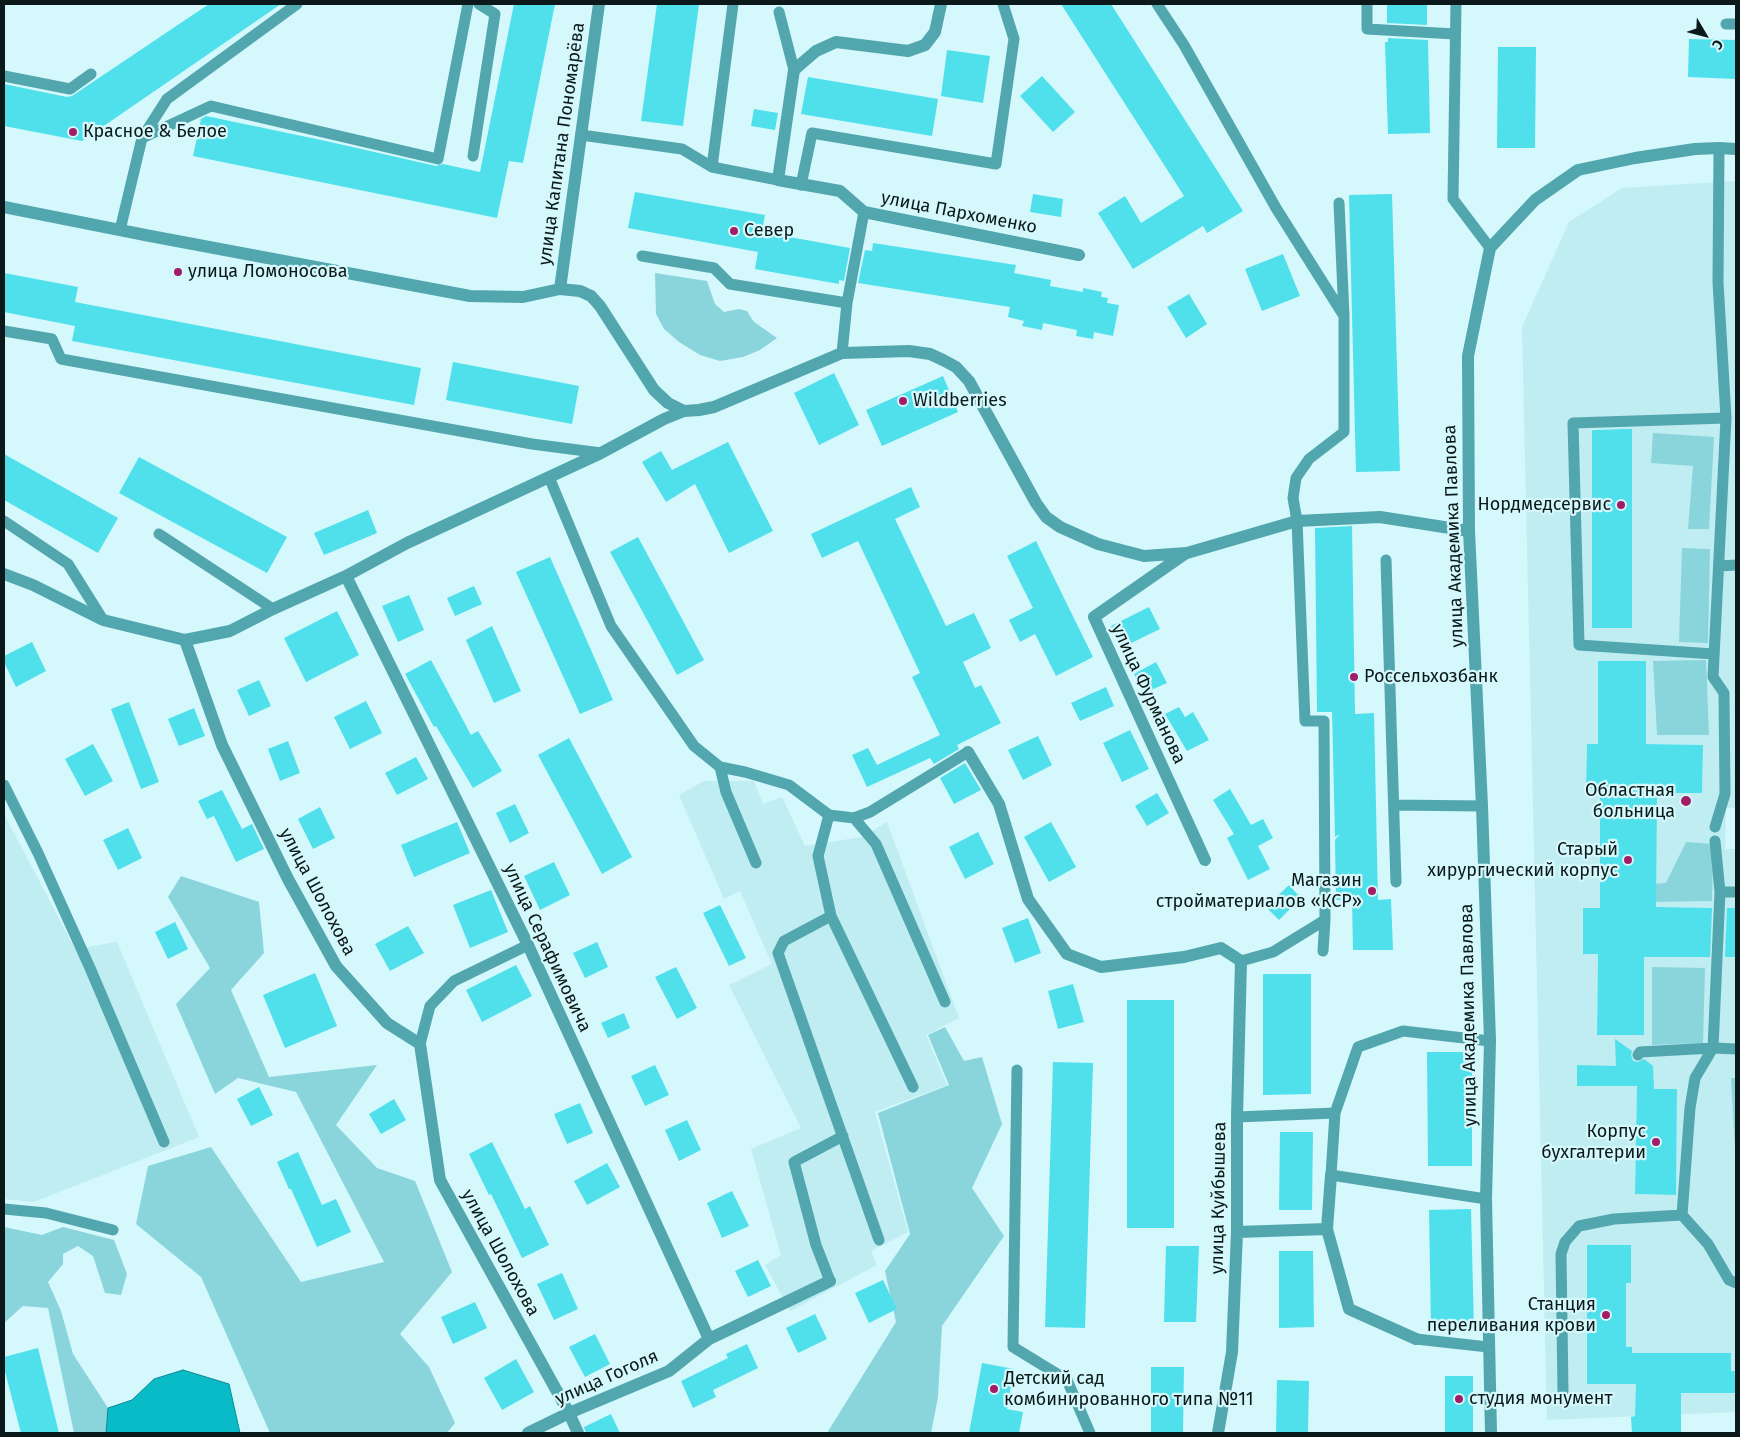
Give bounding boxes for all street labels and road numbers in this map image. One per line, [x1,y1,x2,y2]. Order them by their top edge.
street label: улица Капитана Пономарёва [534,21,590,267]
street label: улица Пархоменко [879,187,1039,239]
street label: улица Академика Павлова [1439,424,1469,648]
street label: улица Фурманова [1106,621,1190,767]
street label: улица Шолохова [274,824,360,960]
street label: улица Серафимовича [498,860,596,1036]
street label: улица Академика Павлова [1456,903,1482,1127]
street label: улица Куйбышева [1207,1122,1231,1274]
street label: улица Шолохова [456,1186,544,1320]
street label: улица Гоголя [552,1346,662,1410]

